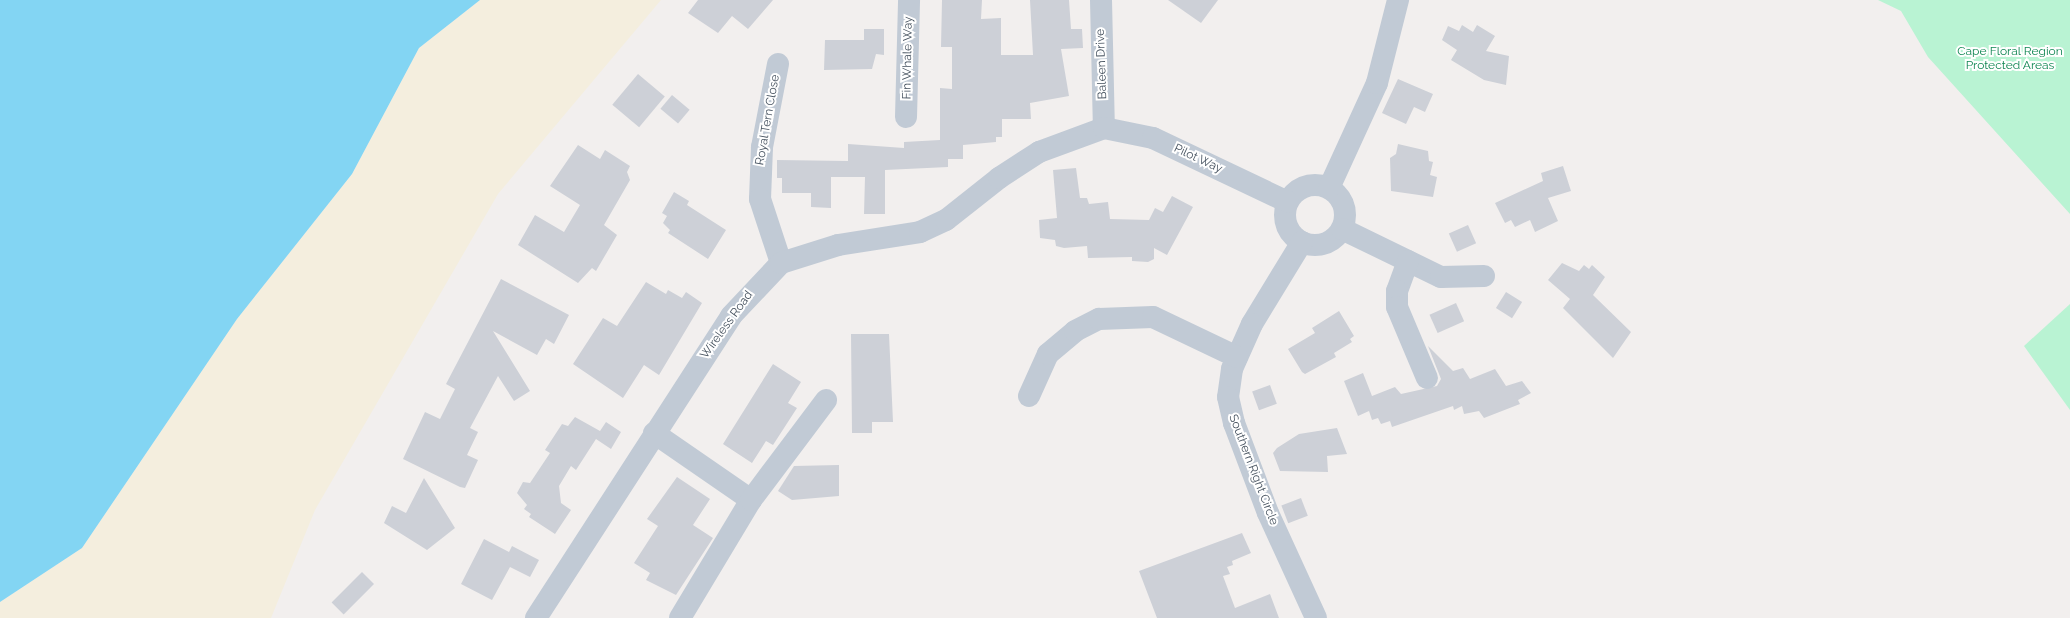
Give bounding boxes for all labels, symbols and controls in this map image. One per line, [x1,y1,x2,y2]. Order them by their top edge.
street label: Fin Whale Way [900,16,916,100]
street label: Baleen Drive [1094,28,1110,100]
park label: Cape Floral Region Protected Areas [1957,45,2063,73]
street label: Royal Tern Close [753,73,783,167]
street label: Pilot Way [1171,141,1225,177]
street label: Wireless Road [698,288,756,362]
street label: Southern Right Circle [1225,413,1281,527]

